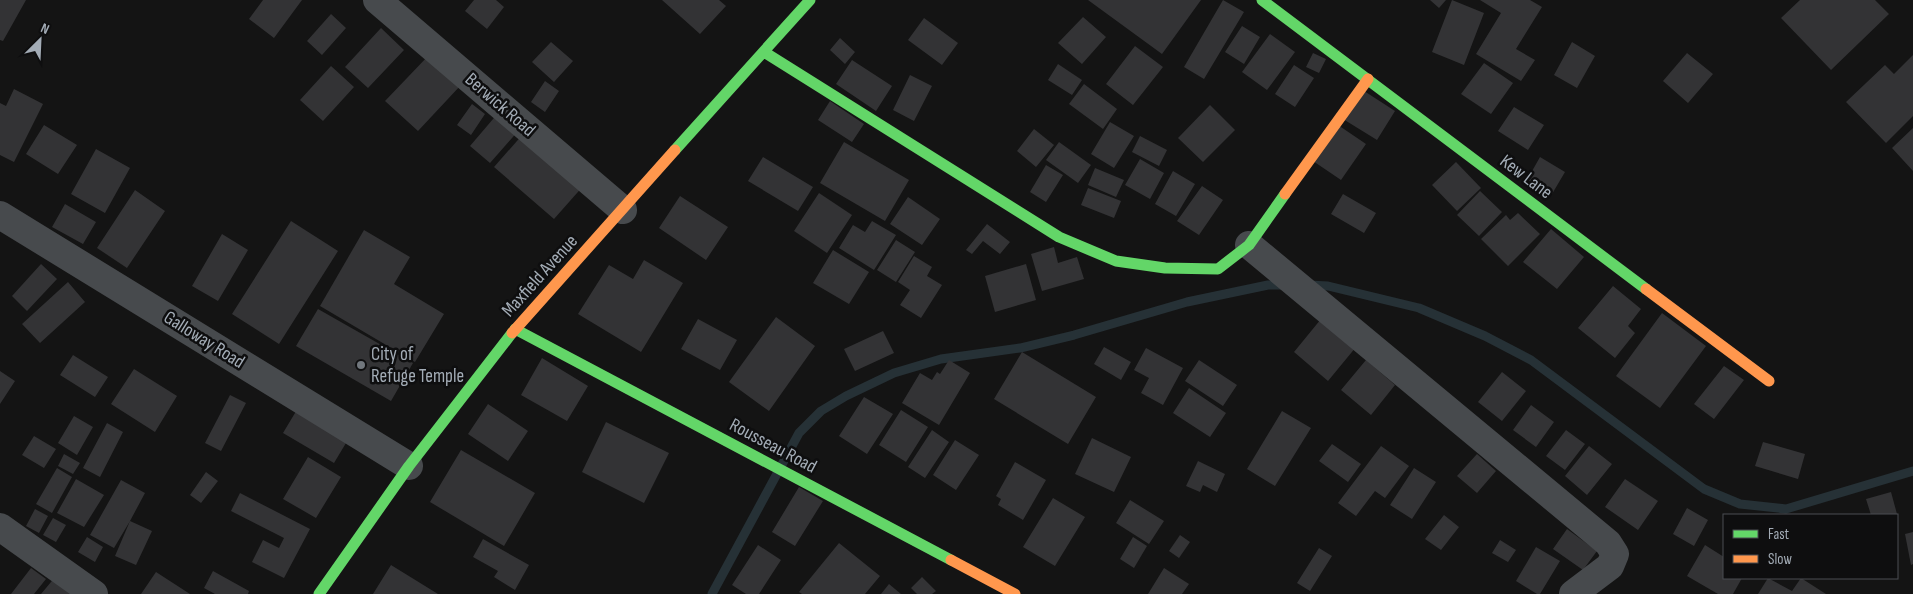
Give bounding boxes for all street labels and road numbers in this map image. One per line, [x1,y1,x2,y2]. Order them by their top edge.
street label: Berwick Road [460,68,540,142]
street label: Kew Lane [1495,150,1557,204]
street label: Maxfield Avenue [497,230,583,322]
street label: Galloway Road [159,306,249,374]
street label: Rousseau Road [725,413,821,479]

